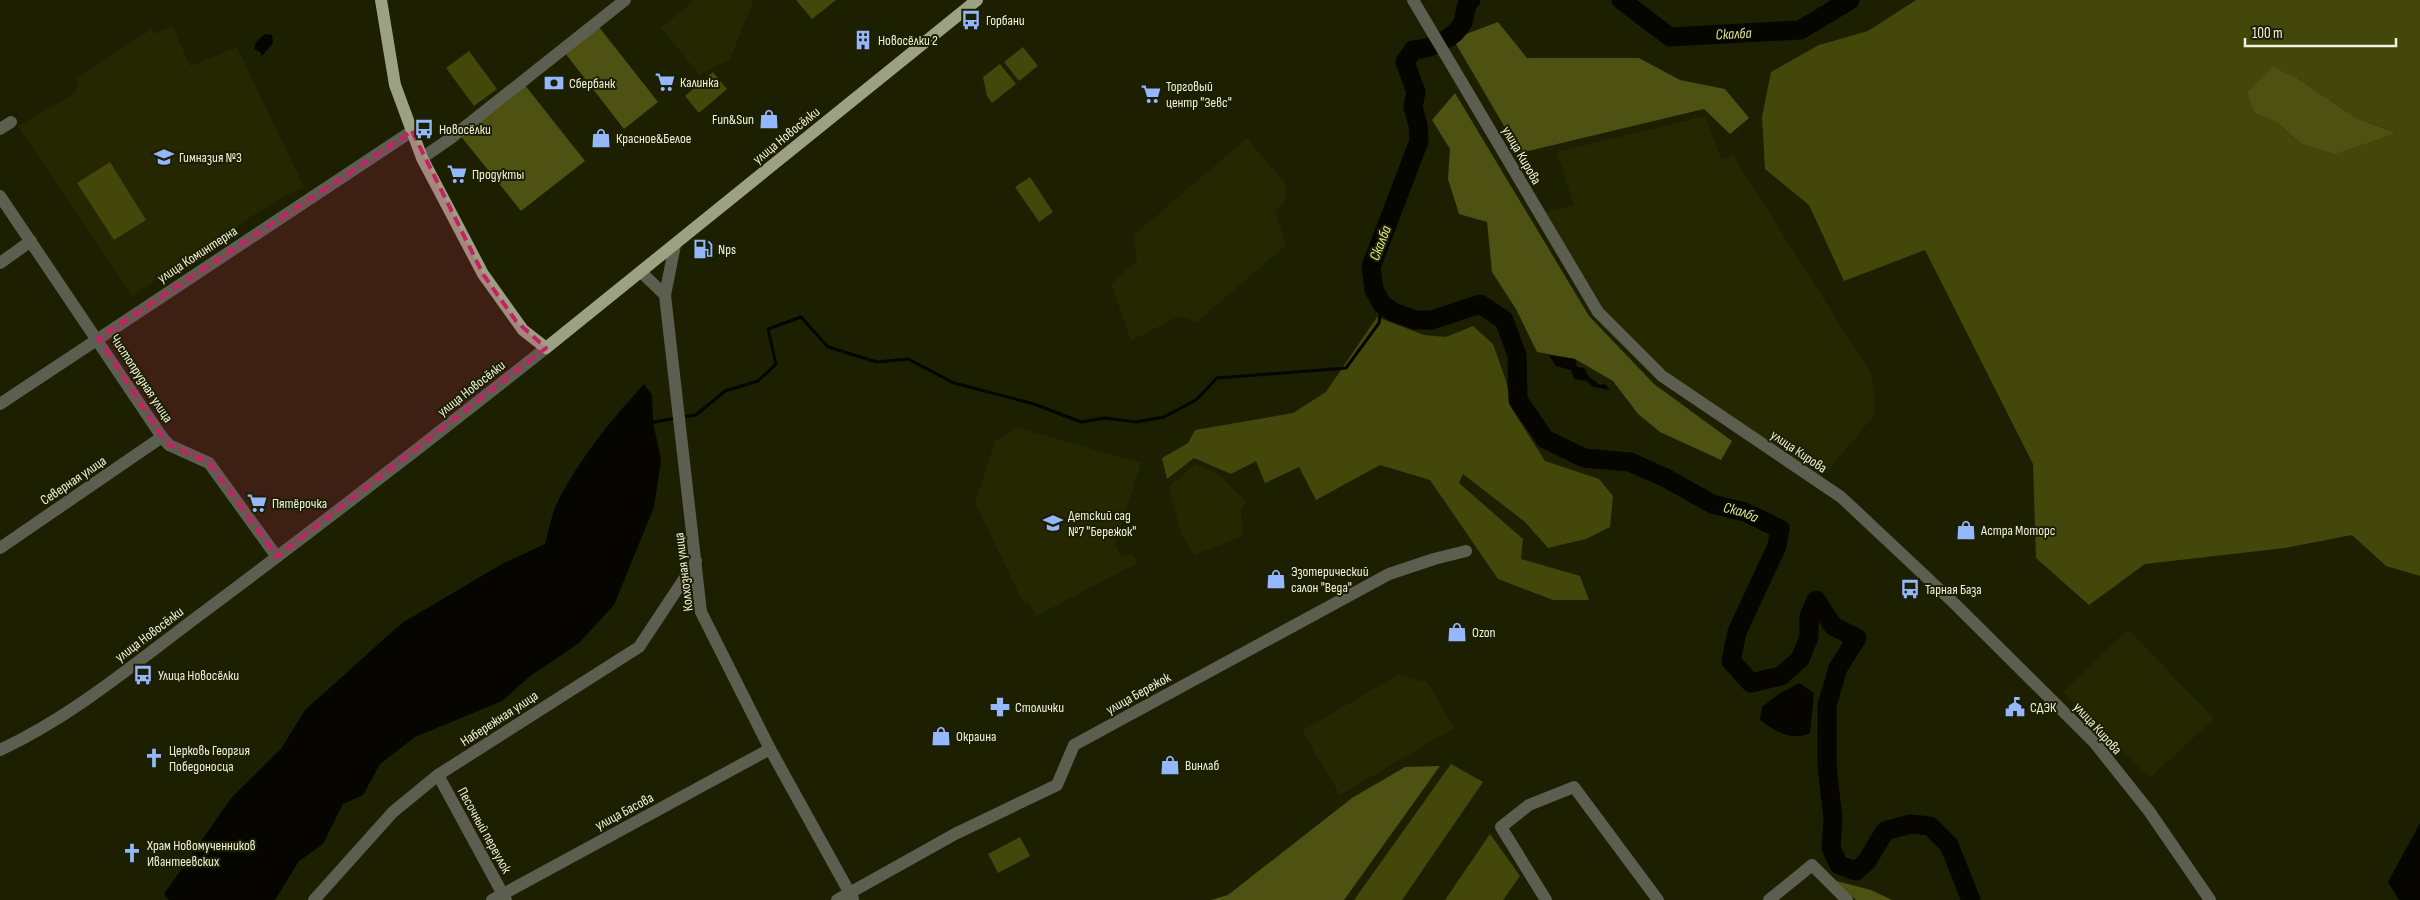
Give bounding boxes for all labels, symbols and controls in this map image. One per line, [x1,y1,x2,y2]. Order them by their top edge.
bus stop icon: Горбани [960,9,982,31]
place label: Горбани [986,12,1025,29]
scale bar [2245,15,2396,47]
water label: Скалба [1715,24,1752,45]
text: 100 m [2252,24,2283,43]
building icon: Новосёлки 2 [852,29,874,51]
place label: Новосёлки 2 [878,32,938,49]
supermarket icon: Калинка [654,71,676,93]
bank icon: Сбербанк [543,72,565,94]
place label: Калинка [680,74,719,91]
place label: Сбербанк [569,75,616,92]
place label: Торговый центр "Зевс" [1166,78,1232,111]
supermarket icon: Торговый центр "Зевс" [1140,83,1162,105]
street label: улица Новосёлки [749,103,823,168]
shop icon: Fun&Sun [758,108,780,130]
place label: Fun&Sun [712,111,754,128]
bus stop icon: Новосёлки [413,118,435,140]
place label: Новосёлки [439,121,491,138]
street label: улица Кирова [1498,123,1545,187]
shop icon: Красное&Белое [590,127,612,149]
place label: Красное&Белое [616,130,691,147]
school or university icon: Гимназия №3 [153,146,175,168]
place label: Гимназия №3 [179,149,242,166]
supermarket icon: Продукты [446,163,468,185]
place label: Продукты [472,166,524,183]
street label: улица Коминтерна [154,222,240,287]
water label: Скалба [1365,223,1396,263]
fuel station icon: Nps [692,238,714,260]
place label: Nps [718,241,736,258]
street label: Чистопрудная улица [107,331,176,426]
street label: улица Новосёлки [434,357,509,420]
street label: улица Кирова [1767,426,1830,476]
street label: Северная улица [37,452,109,509]
supermarket icon: Пятёрочка [246,492,268,514]
place label: Пятёрочка [272,495,327,512]
water label: Скалба [1721,498,1762,527]
place label: Детский сад №7 "Бережок" [1068,507,1136,540]
school or university icon: Детский сад №7 "Бережок" [1042,512,1064,534]
shop icon: Астра Моторс [1955,519,1977,541]
place label: Астра Моторс [1980,522,2055,539]
street label: Колхозная улица [670,532,697,612]
place label: Эзотерический салон "Веда" [1291,563,1369,596]
shop icon: Эзотерический салон "Веда" [1265,568,1287,590]
bus stop icon: Тарная База [1899,578,1921,600]
place label: Тарная База [1925,581,1982,598]
street label: улица Новосёлки [112,603,187,666]
shop icon: Ozon [1446,621,1468,643]
place label: Ozon [1472,624,1496,641]
bus stop icon: Улица Новосёлки [132,664,154,686]
place label: Улица Новосёлки [158,667,239,684]
street label: улица Бережок [1103,668,1174,718]
street label: Набережная улица [457,687,541,750]
pharmacy icon: Столички [989,696,1011,718]
public building icon: СДЭК [2004,696,2026,718]
place label: Столички [1015,699,1064,716]
place label: СДЭК [2030,699,2057,716]
street label: улица Кирова [2070,699,2126,758]
shop icon: Окраина [930,725,952,747]
place label: Окраина [956,728,996,745]
place label: Церковь Георгия Победоносца [169,742,250,775]
church icon: Церковь Георгия Победоносца [143,747,165,769]
shop icon: Винлаб [1159,754,1181,776]
place label: Винлаб [1185,757,1219,774]
street label: Песочный переулок [454,784,516,877]
street label: улица Басова [592,789,656,834]
place label: Храм Новомученников Ивантеевских [146,837,256,870]
church icon: Храм Новомученников Ивантеевских [121,842,143,864]

